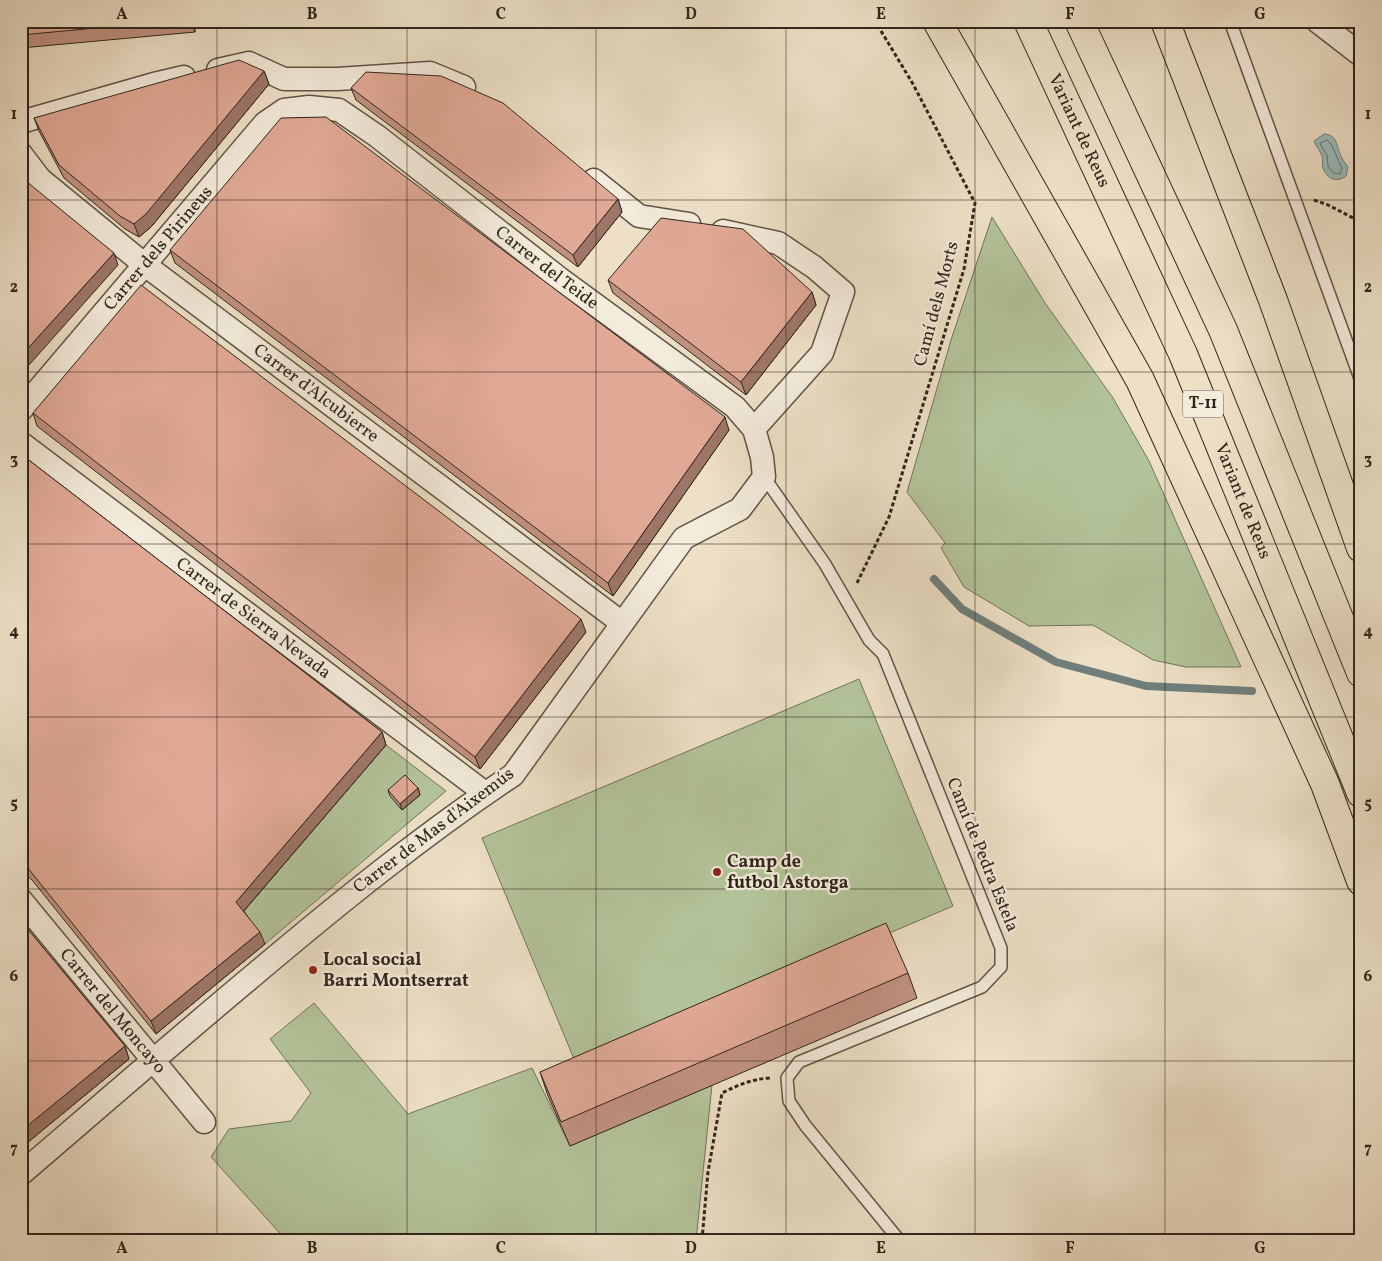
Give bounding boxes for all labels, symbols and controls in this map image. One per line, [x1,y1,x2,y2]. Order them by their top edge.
text: A [116,4,128,26]
text: B [307,4,318,26]
text: C [496,4,506,26]
text: D [685,4,697,26]
text: E [876,4,886,26]
text: F [1065,4,1075,26]
text: G [1254,4,1266,26]
street label: Variant de Reus [1042,70,1116,192]
text: 1 [11,104,17,126]
text: 1 [1365,104,1371,126]
street label: Carrer dels Pirineus [98,181,219,316]
street label: Carrer del Teide [490,220,604,316]
street label: Camí dels Morts [908,239,966,369]
text: 2 [10,277,18,299]
text: 2 [1364,277,1372,299]
street label: Carrer d'Alcubierre [248,338,384,449]
road number: T-11 [1183,390,1223,418]
street label: Variant de Reus [1208,439,1277,563]
text: 3 [10,449,18,471]
text: 3 [1364,449,1372,471]
street label: Carrer de Sierra Nevada [170,551,336,685]
text: 4 [9,621,19,643]
text: 4 [1363,621,1373,643]
street label: Carrer de Mas d'Aixemús [348,762,520,900]
street label: Camí de Pedra Estela [940,774,1024,936]
text: 5 [10,793,18,815]
text: 5 [1364,793,1372,815]
place label: Camp de futbol Astorga [727,850,849,896]
marker: Camp de futbol Astorga [711,866,723,878]
street label: Carrer del Moncayo [53,943,172,1079]
place label: Local social Barri Montserrat [323,948,469,994]
marker: Local social Barri Montserrat [307,964,319,976]
text: 6 [10,966,19,988]
text: 6 [1364,966,1373,988]
text: 7 [10,1138,18,1160]
text: 7 [1364,1138,1372,1160]
text: A [116,1238,128,1260]
text: B [307,1238,318,1260]
text: C [496,1238,506,1260]
text: D [685,1238,697,1260]
text: E [876,1238,886,1260]
text: F [1065,1238,1075,1260]
text: G [1254,1238,1266,1260]

